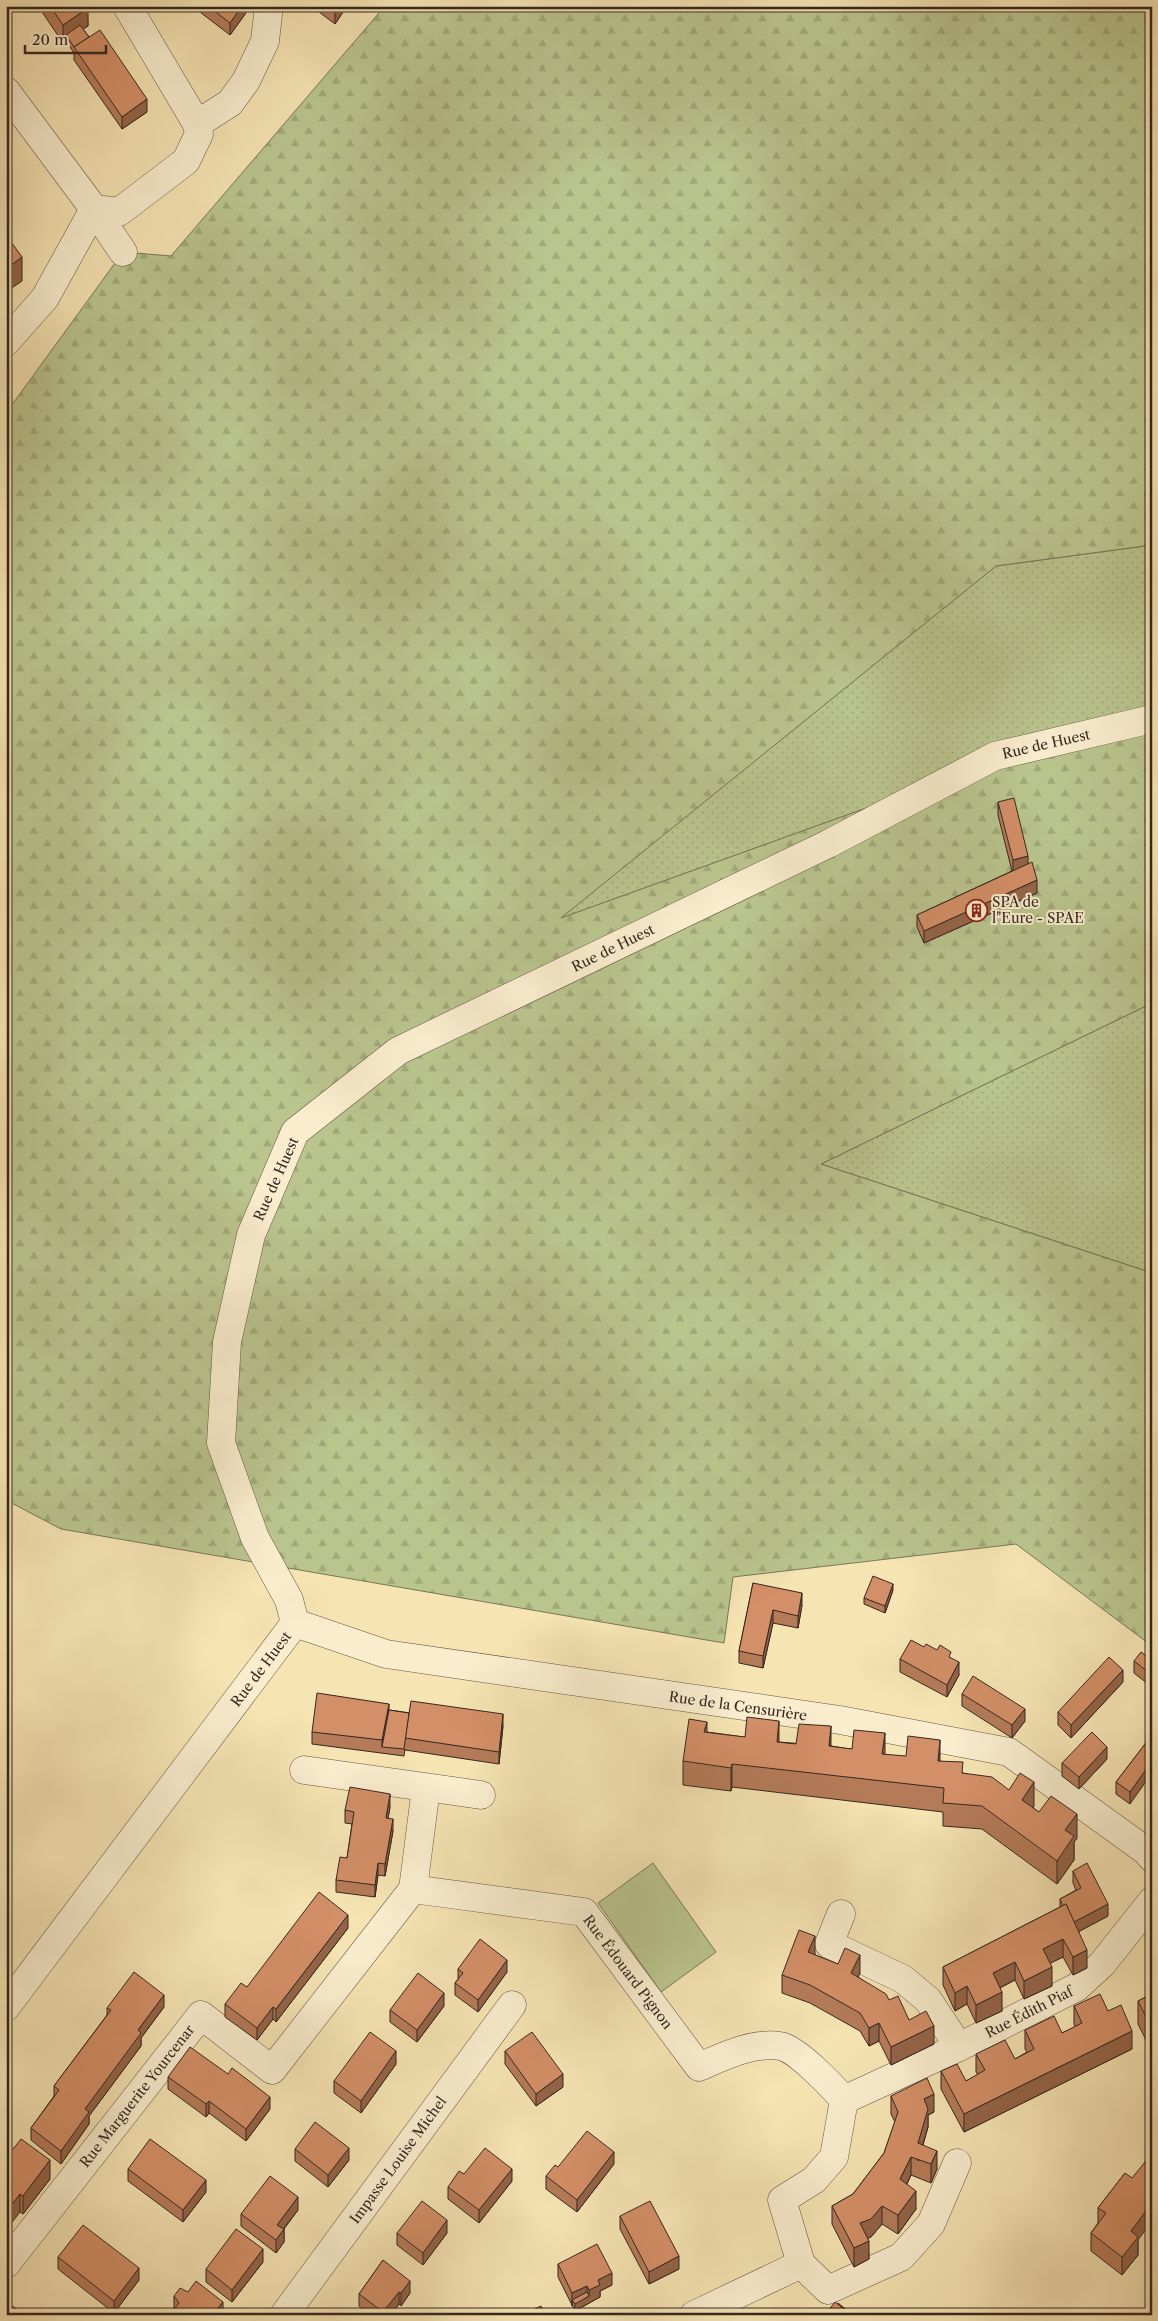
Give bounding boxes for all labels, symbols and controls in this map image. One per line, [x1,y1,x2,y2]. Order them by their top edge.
scale bar [25,22,106,54]
text: 20 m [32,30,68,49]
street label: Rue de Huest [1000,725,1092,763]
place label: SPA de l"Eure - SPAE [992,893,1084,927]
building icon: SPA de l"Eure - SPAE [964,898,988,922]
street label: Rue de Huest [569,920,657,976]
street label: Rue de Huest [250,1134,302,1224]
street label: Rue de Huest [227,1628,295,1710]
street label: Rue de la Censurière [668,1687,808,1725]
street label: Rue Édouard Pignon [579,1911,677,2033]
street label: Rue Édith Piaf [982,1981,1078,2042]
street label: Rue Marguerite Yourcenar [76,2021,198,2171]
street label: Impasse Louise Michel [346,2093,450,2227]

